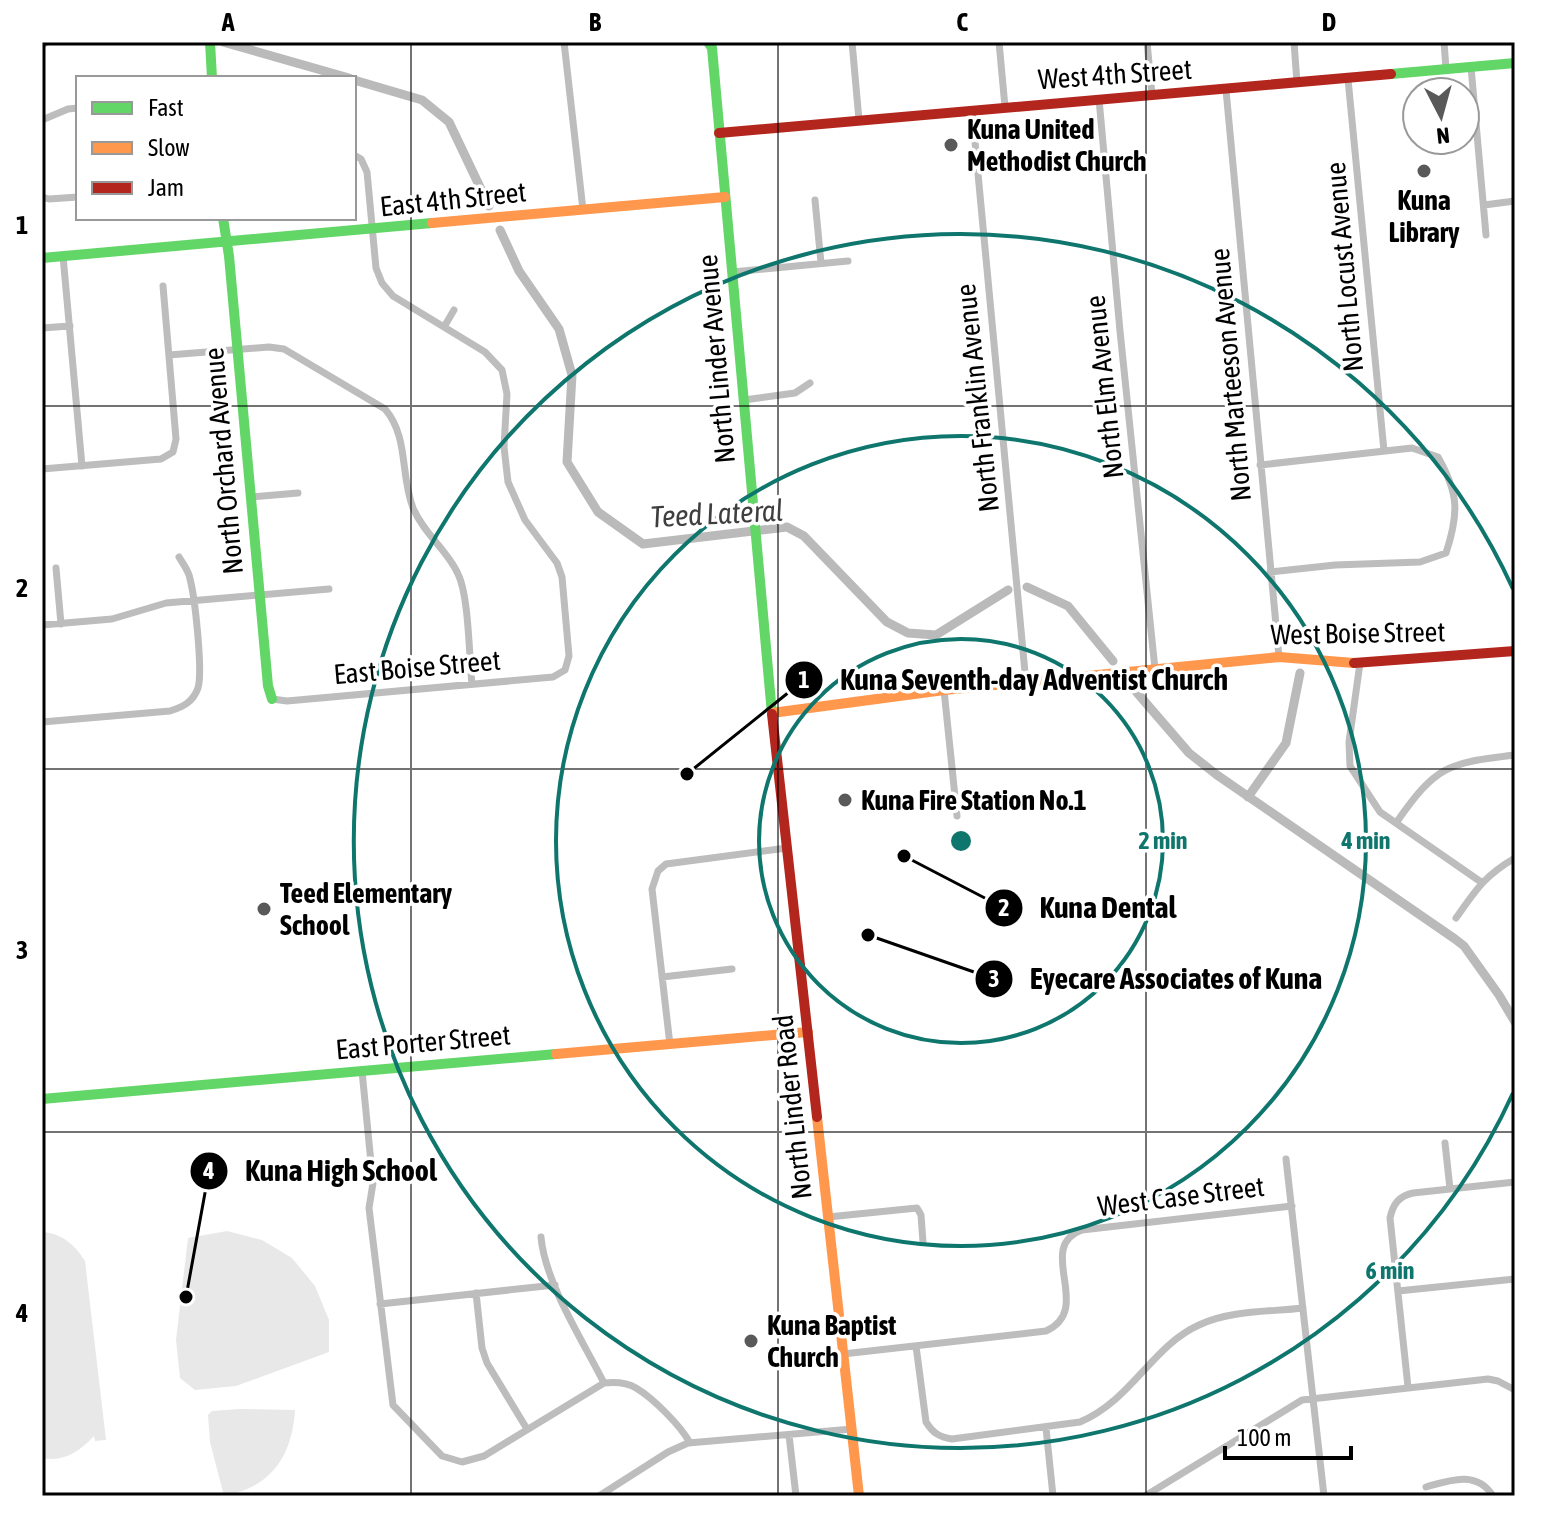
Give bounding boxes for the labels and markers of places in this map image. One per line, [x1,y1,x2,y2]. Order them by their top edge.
place label: Kuna United Methodist Church [967,113,1147,177]
marker: Kuna United Methodist Church [942,136,960,154]
marker: Kuna Library [1415,162,1433,180]
place label: Kuna Library [1388,184,1460,248]
callout: Kuna Seventh-day Adventist Church [784,653,1244,707]
place label: Kuna Fire Station No.1 [861,784,1087,816]
marker: Kuna Fire Station No.1 [836,791,854,809]
centre of rings [947,827,975,855]
place label: Teed Elementary School [280,877,452,941]
callout: Kuna Dental [984,881,1193,935]
marker: Teed Elementary School [255,900,273,918]
callout: Eyecare Associates of Kuna [974,952,1339,1006]
callout: Kuna High School [189,1144,452,1198]
place label: Kuna Baptist Church [767,1309,896,1373]
marker: Kuna Baptist Church [742,1332,760,1350]

